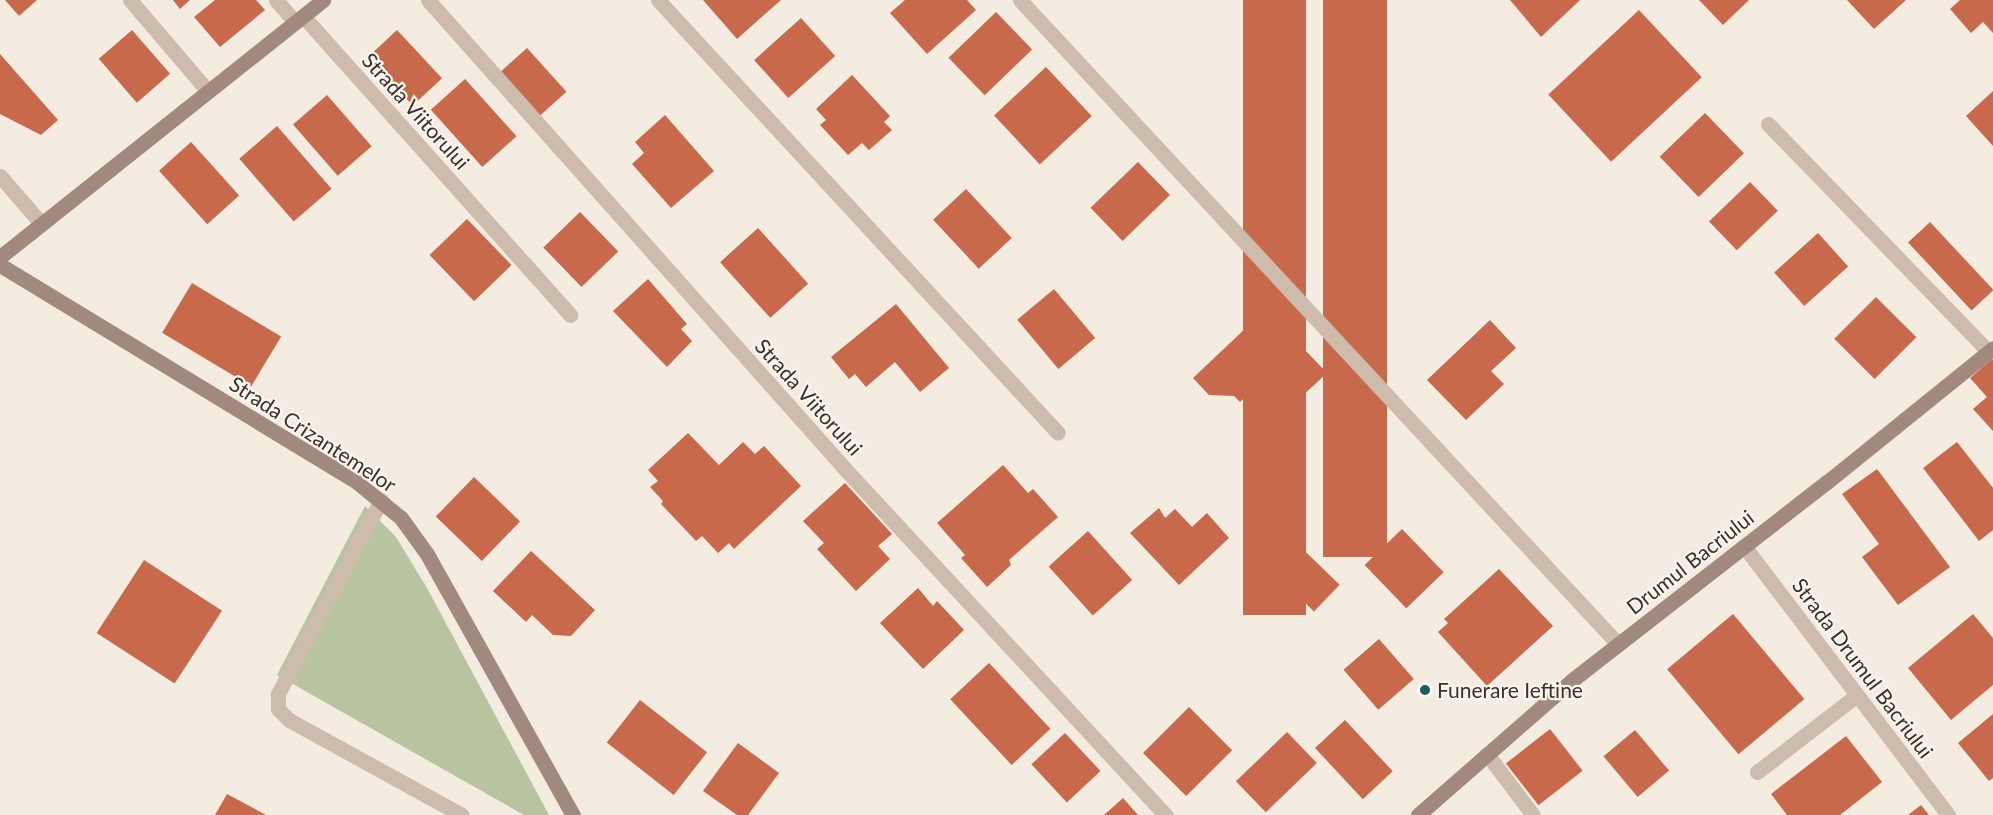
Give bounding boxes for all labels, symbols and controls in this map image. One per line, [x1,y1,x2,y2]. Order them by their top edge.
street label: Strada Viitorului [357,47,475,175]
street label: Strada Viitorului [750,333,868,461]
street label: Strada Crizantemelor [225,371,401,497]
street label: Drumul Bacriului [1621,505,1759,619]
street label: Strada Drumul Bacriului [1787,573,1939,763]
place label: Funerare Ieftine [1437,677,1583,703]
marker: Funerare Ieftine [1418,683,1432,697]

